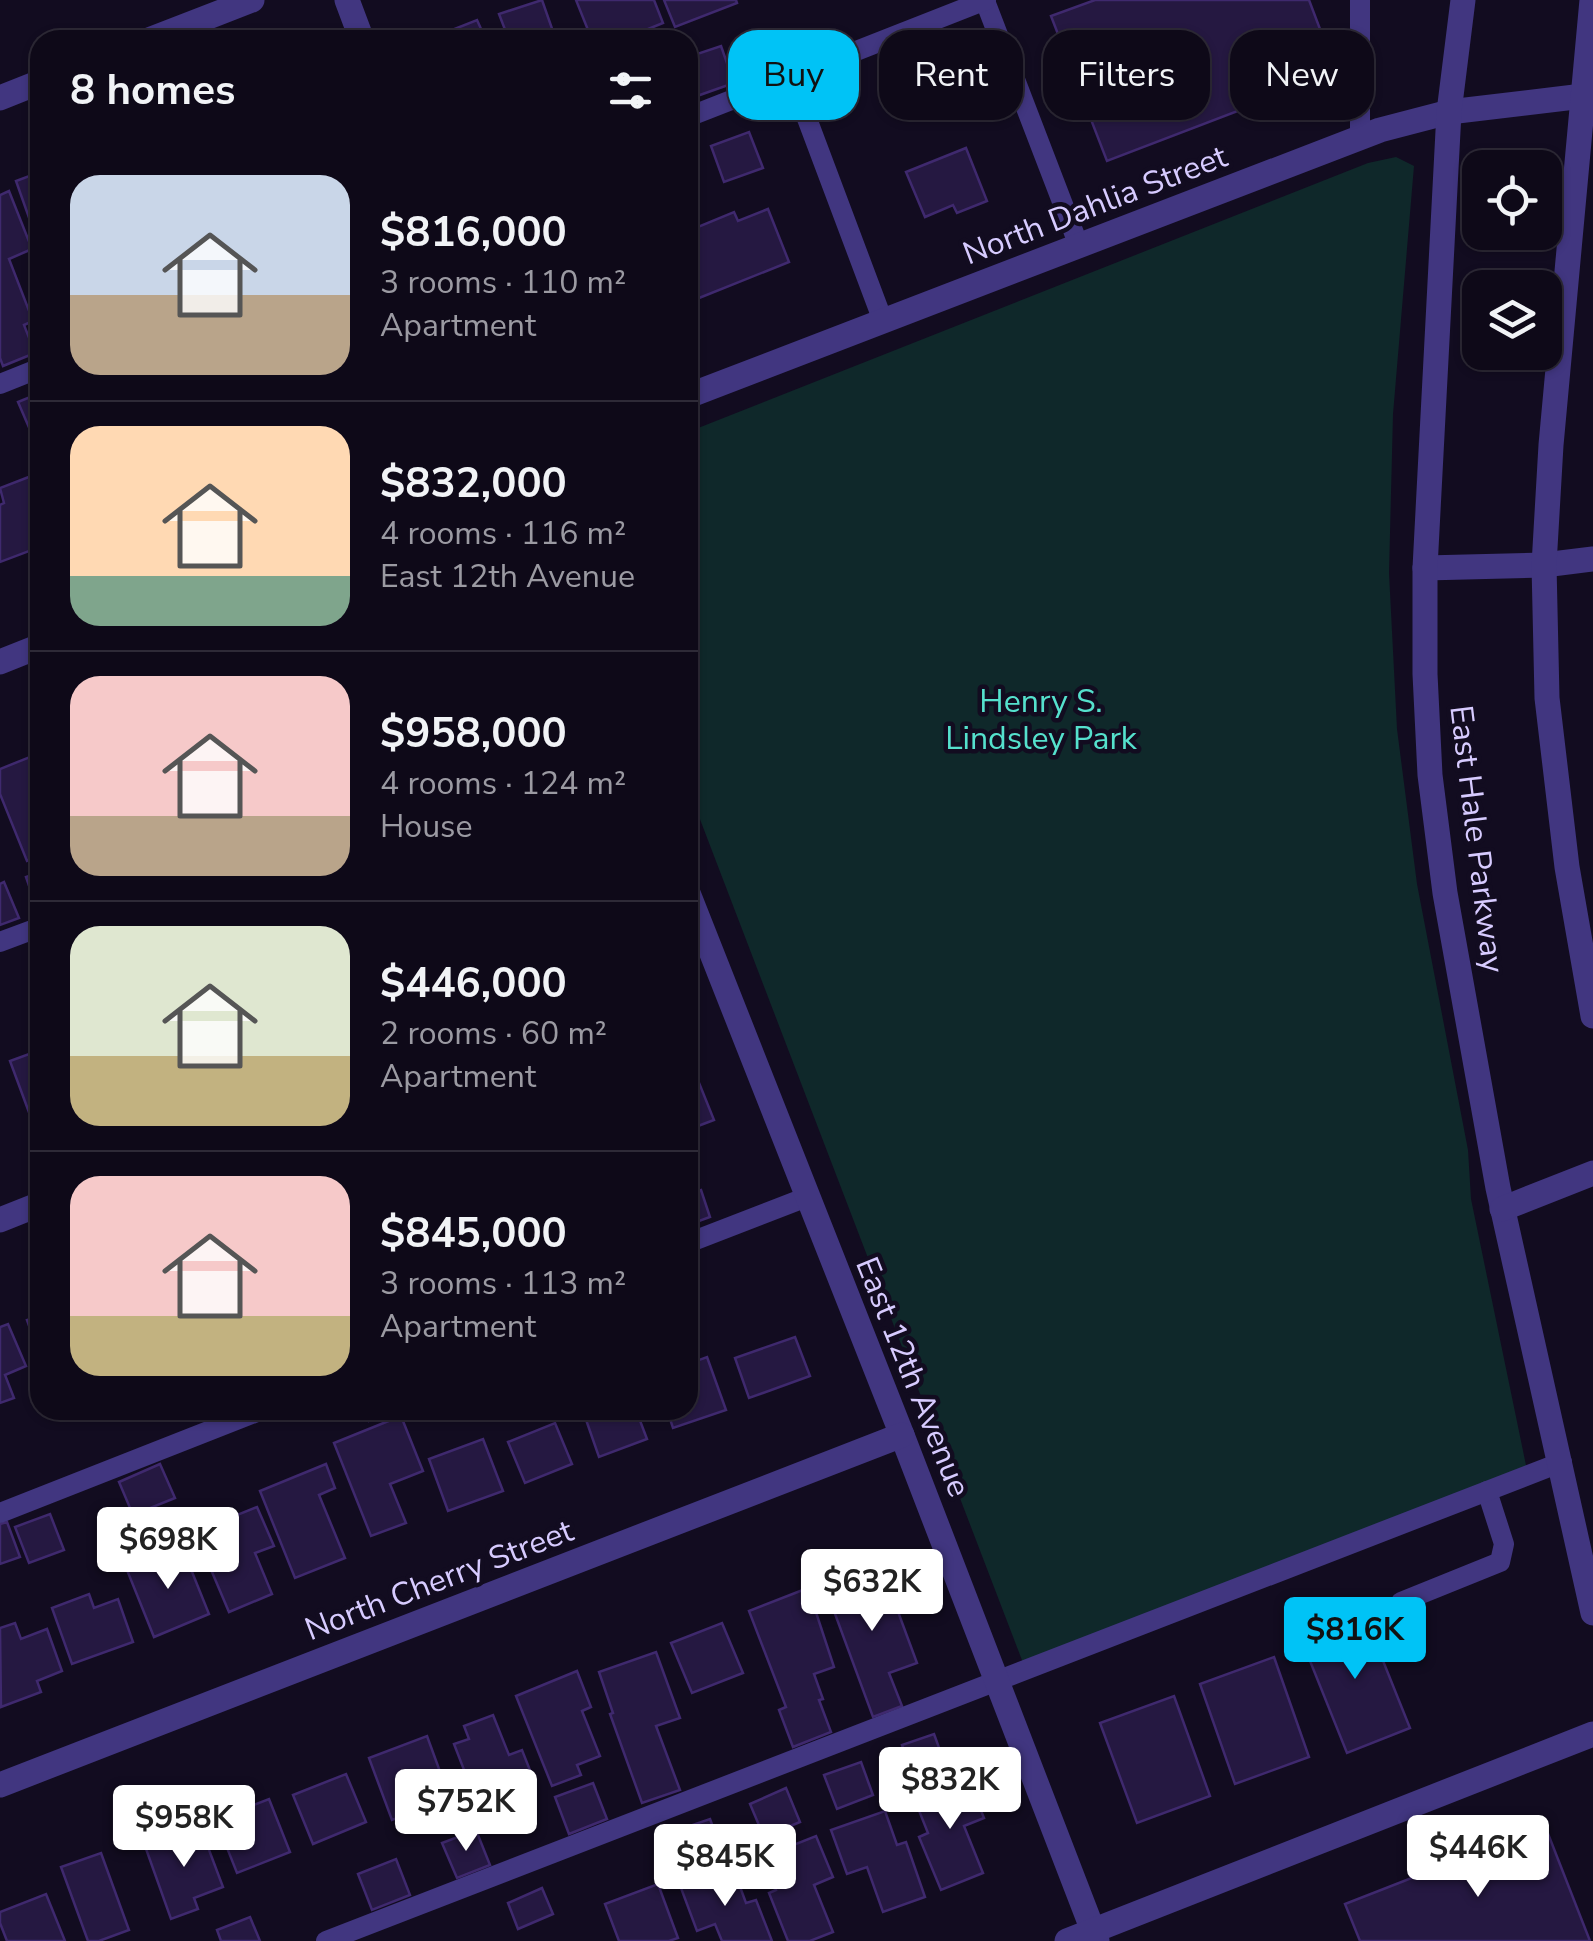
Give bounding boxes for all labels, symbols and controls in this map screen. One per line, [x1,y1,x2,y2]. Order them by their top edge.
chip: Buy [728,30,859,120]
chip: Rent [879,30,1023,120]
chip: Filters [1043,30,1210,120]
chip: New [1230,30,1374,120]
text: 8 homes [70,62,235,119]
icon: filters [603,63,658,118]
street label: North Dahlia Street [957,135,1234,275]
map controls [1462,150,1562,370]
button: locate [1462,150,1562,250]
text: $816,000 [380,204,567,261]
icon: home [150,215,270,335]
text: 3 rooms · 110 m² [380,261,626,304]
button: layers [1462,270,1562,370]
text: Apartment [380,304,536,347]
text: $832,000 [380,455,567,512]
icon: home [150,466,270,586]
text: 4 rooms · 116 m² [380,512,626,555]
text: East 12th Avenue [380,555,635,598]
park label: Henry S. Lindsley Park [945,680,1138,760]
street label: East Hale Parkway [1439,703,1515,976]
text: $958,000 [380,705,567,762]
icon: home [150,716,270,836]
text: 4 rooms · 124 m² [380,762,626,805]
text: House [380,805,473,848]
text: $446,000 [380,955,567,1012]
icon: home [150,966,270,1086]
text: 2 rooms · 60 m² [380,1012,607,1055]
text: Apartment [380,1055,536,1098]
text: $845,000 [380,1205,567,1262]
icon: home [150,1216,270,1336]
street label: East 12th Avenue [845,1251,981,1503]
text: 3 rooms · 113 m² [380,1262,626,1305]
text: Apartment [380,1305,536,1348]
pin: $698K [98,1507,238,1592]
street label: North Cherry Street [299,1509,580,1651]
text: $698K [119,1518,217,1561]
pin: $632K [802,1549,942,1634]
text: $632K [823,1560,921,1603]
pin: $816K [1285,1597,1425,1682]
text: $816K [1306,1608,1404,1651]
pin: $832K [880,1747,1020,1832]
text: $832K [901,1758,999,1801]
pin: $752K [396,1769,536,1854]
text: $752K [417,1780,515,1823]
pin: $958K [114,1785,254,1870]
text: $958K [135,1796,233,1839]
pin: $446K [1408,1815,1548,1900]
pin: $845K [655,1824,795,1909]
text: $446K [1429,1826,1527,1869]
text: $845K [676,1835,774,1878]

